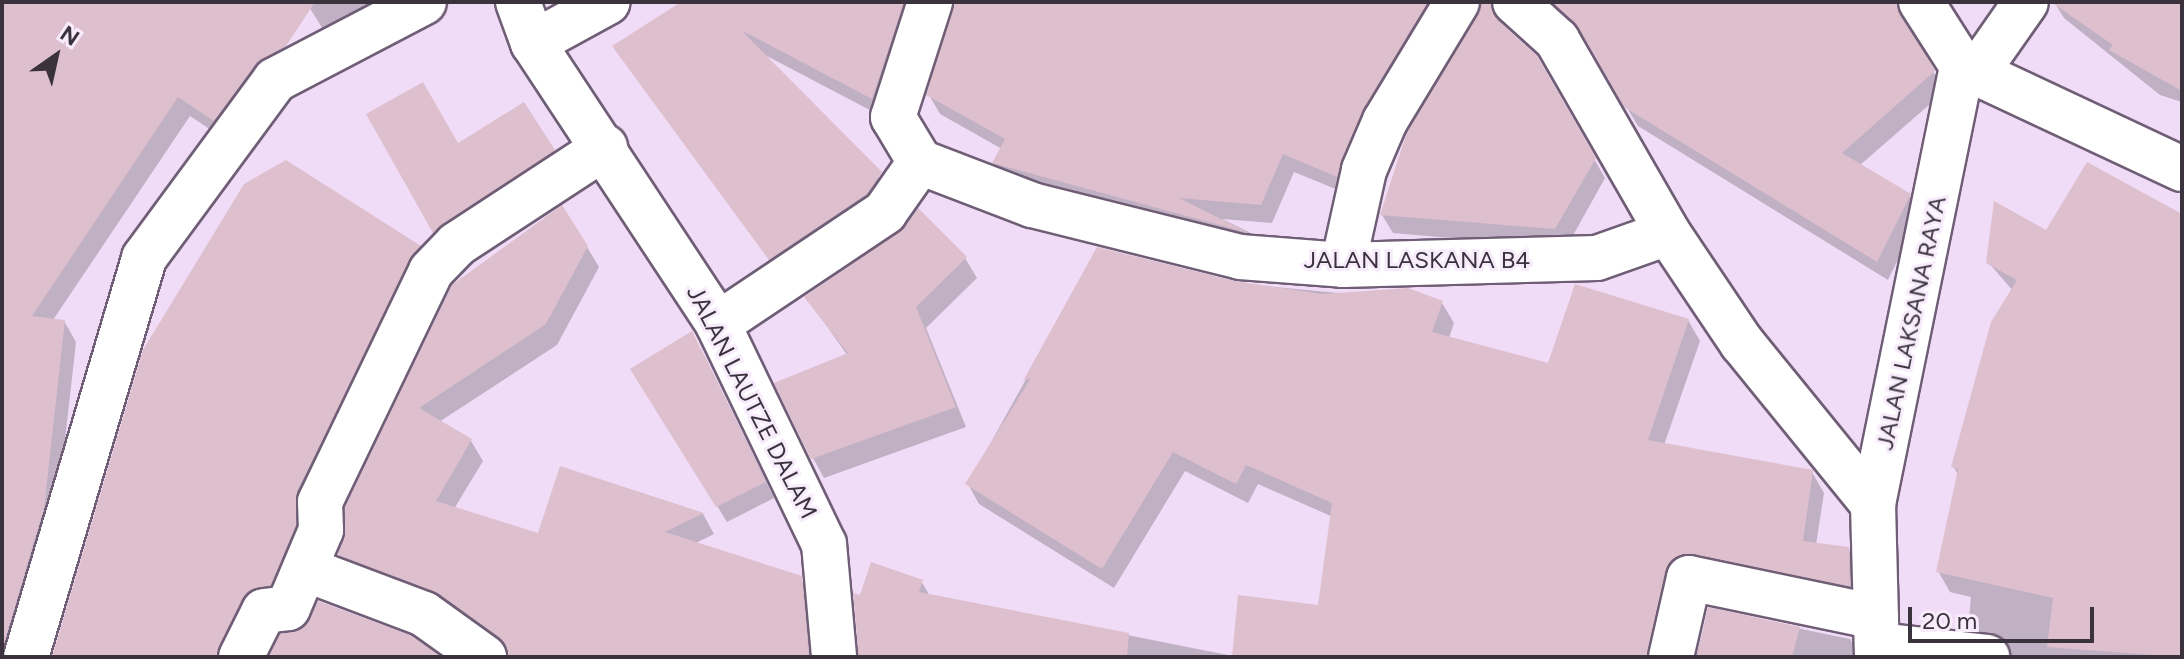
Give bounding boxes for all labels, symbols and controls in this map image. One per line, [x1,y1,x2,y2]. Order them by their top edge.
north arrow [16,16,96,96]
text: N [55,20,84,52]
street label: JALAN LAKSANA RAYA [1870,193,1952,453]
street label: JALAN LASKANA B4 [1304,246,1530,274]
street label: JALAN LAUTZE DALAM [681,281,823,523]
scale bar [1912,591,2098,641]
text: 20 m [1922,606,1977,635]

